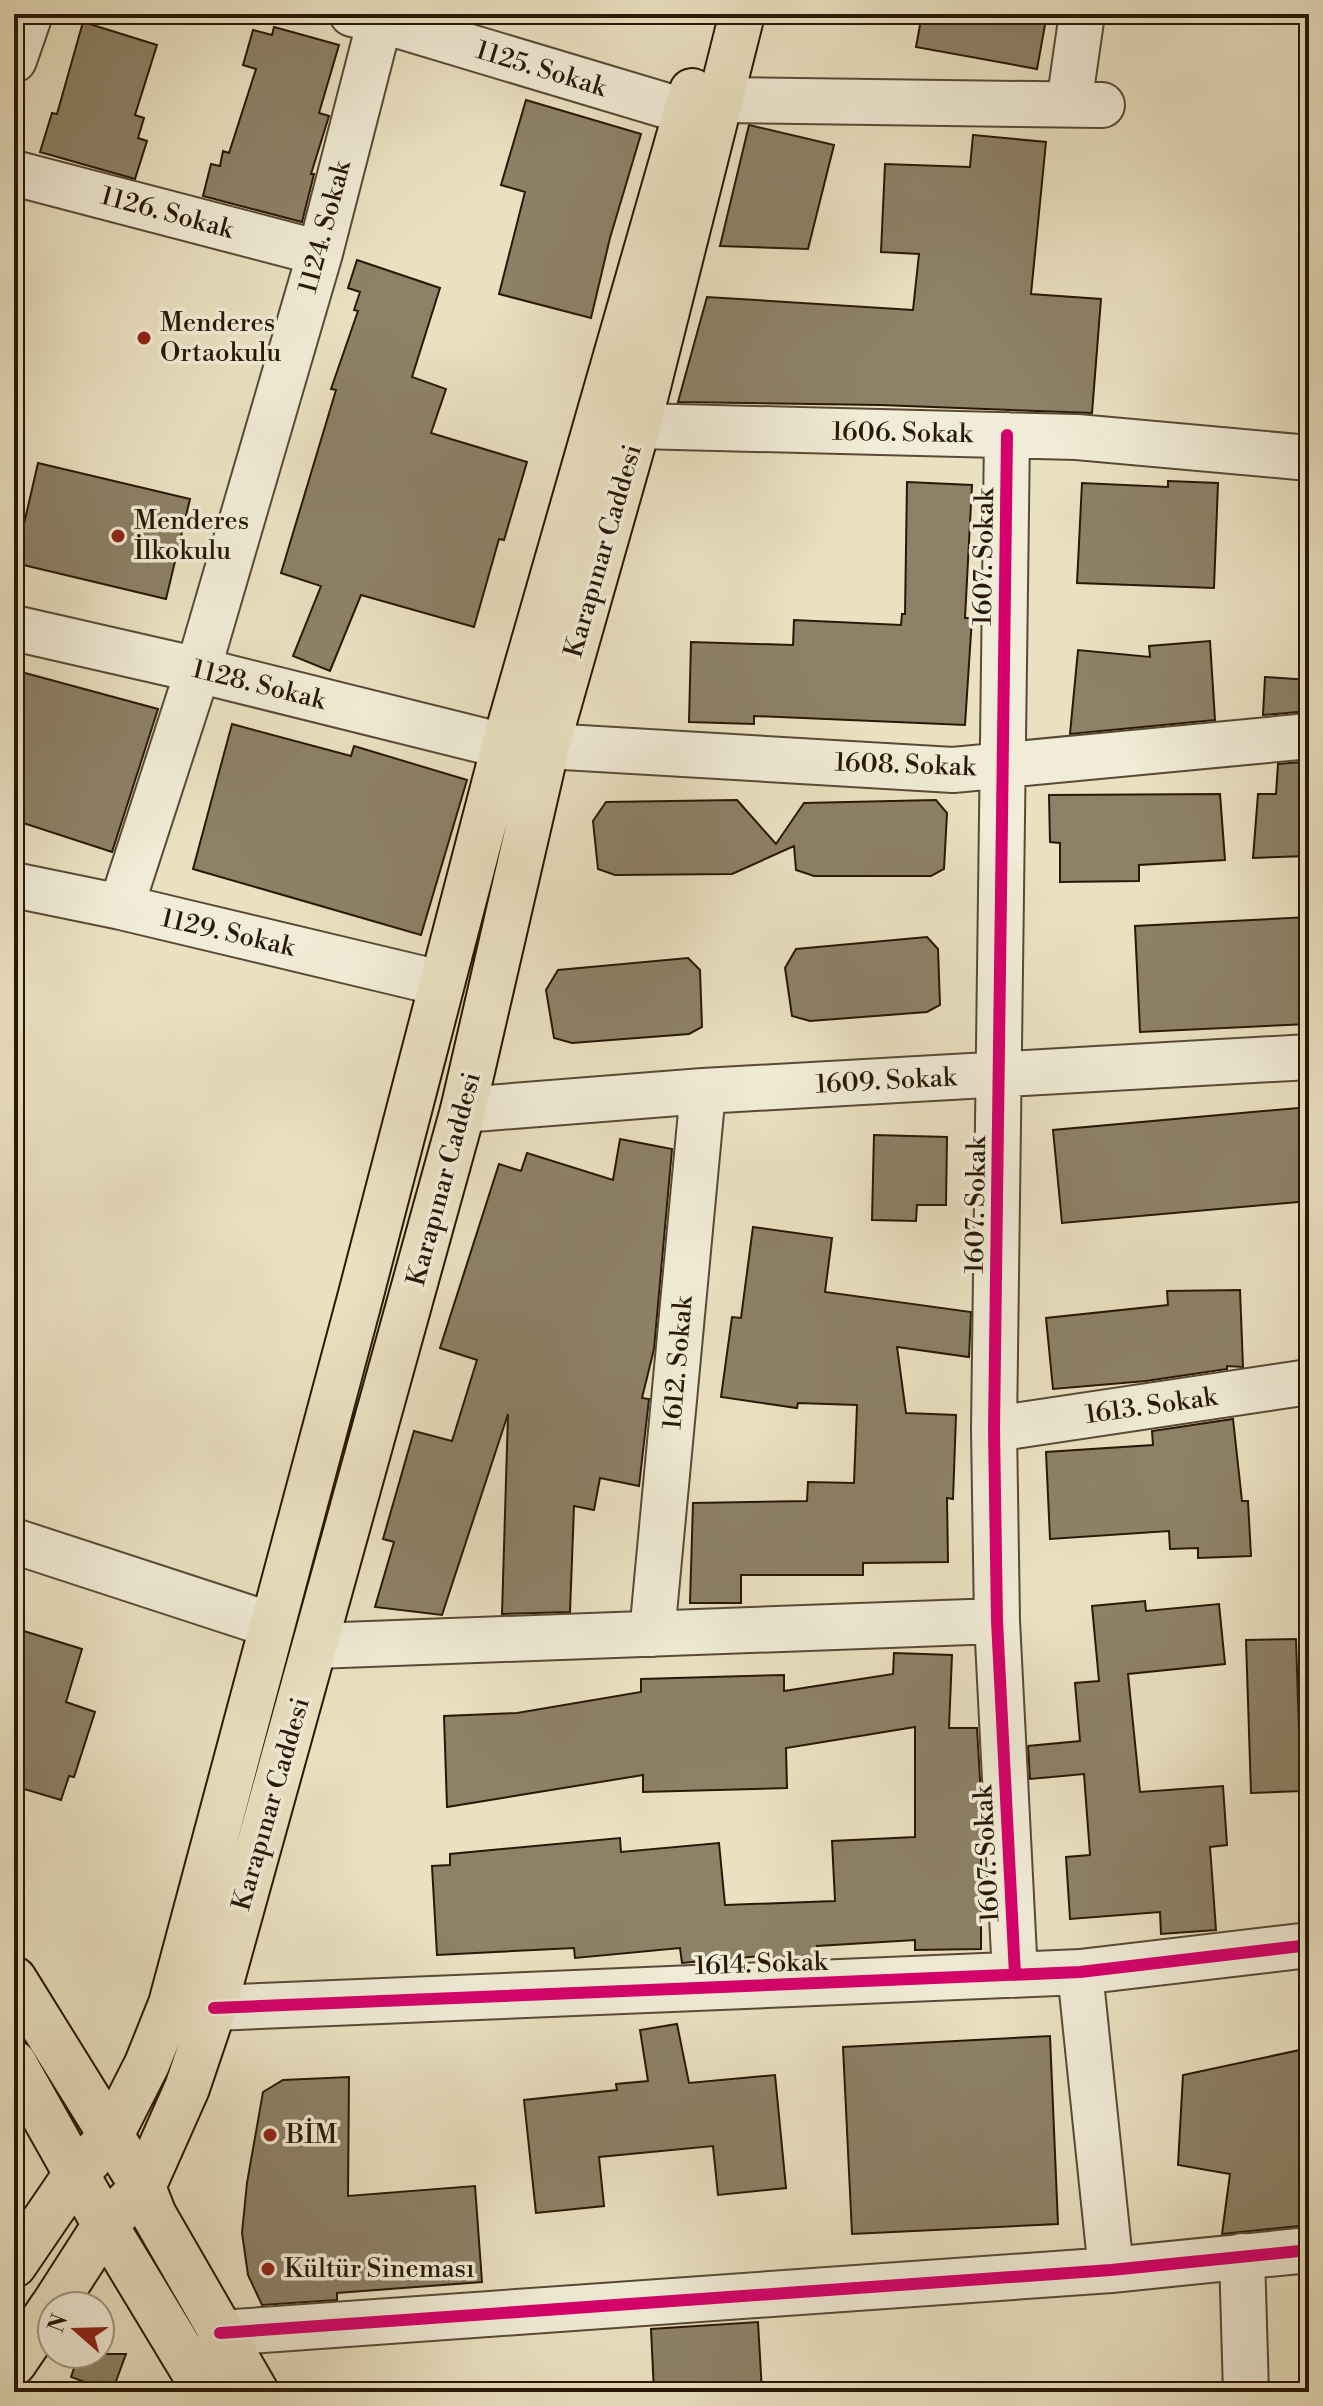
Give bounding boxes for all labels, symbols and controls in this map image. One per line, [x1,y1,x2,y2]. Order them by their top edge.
street label: 1125. Sokak [472,34,612,104]
street label: 1124. Sokak [292,156,358,297]
street label: 1126. Sokak [97,180,238,246]
place label: Menderes Ortaokulu [160,307,282,369]
marker: Menderes Ortaokulu [135,329,153,347]
street label: 1606. Sokak [831,416,974,450]
street label: Karapınar Caddesi [557,441,649,661]
street label: 1607. Sokak [967,487,1001,626]
place label: Menderes İlkokulu [134,505,249,567]
marker: Menderes İlkokulu [109,527,127,545]
street label: 1128. Sokak [189,653,330,717]
street label: 1608. Sokak [834,747,977,784]
street label: 1129. Sokak [158,902,299,964]
street label: 1609. Sokak [815,1061,959,1101]
street label: Karapınar Caddesi [400,1069,488,1289]
street label: 1607. Sokak [959,1135,993,1274]
street label: 1612. Sokak [656,1294,700,1431]
street label: 1613. Sokak [1083,1381,1220,1431]
street label: Karapınar Caddesi [225,1694,317,1914]
street label: 1607. Sokak [967,1783,1007,1923]
street label: 1614. Sokak [694,1946,829,1982]
place label: BİM [285,2118,337,2151]
marker: BİM [261,2126,279,2144]
place label: Kültür Sineması [284,2253,475,2285]
marker: Kültür Sineması [259,2260,277,2278]
north arrow [36,2290,116,2370]
text: N [43,2310,74,2336]

